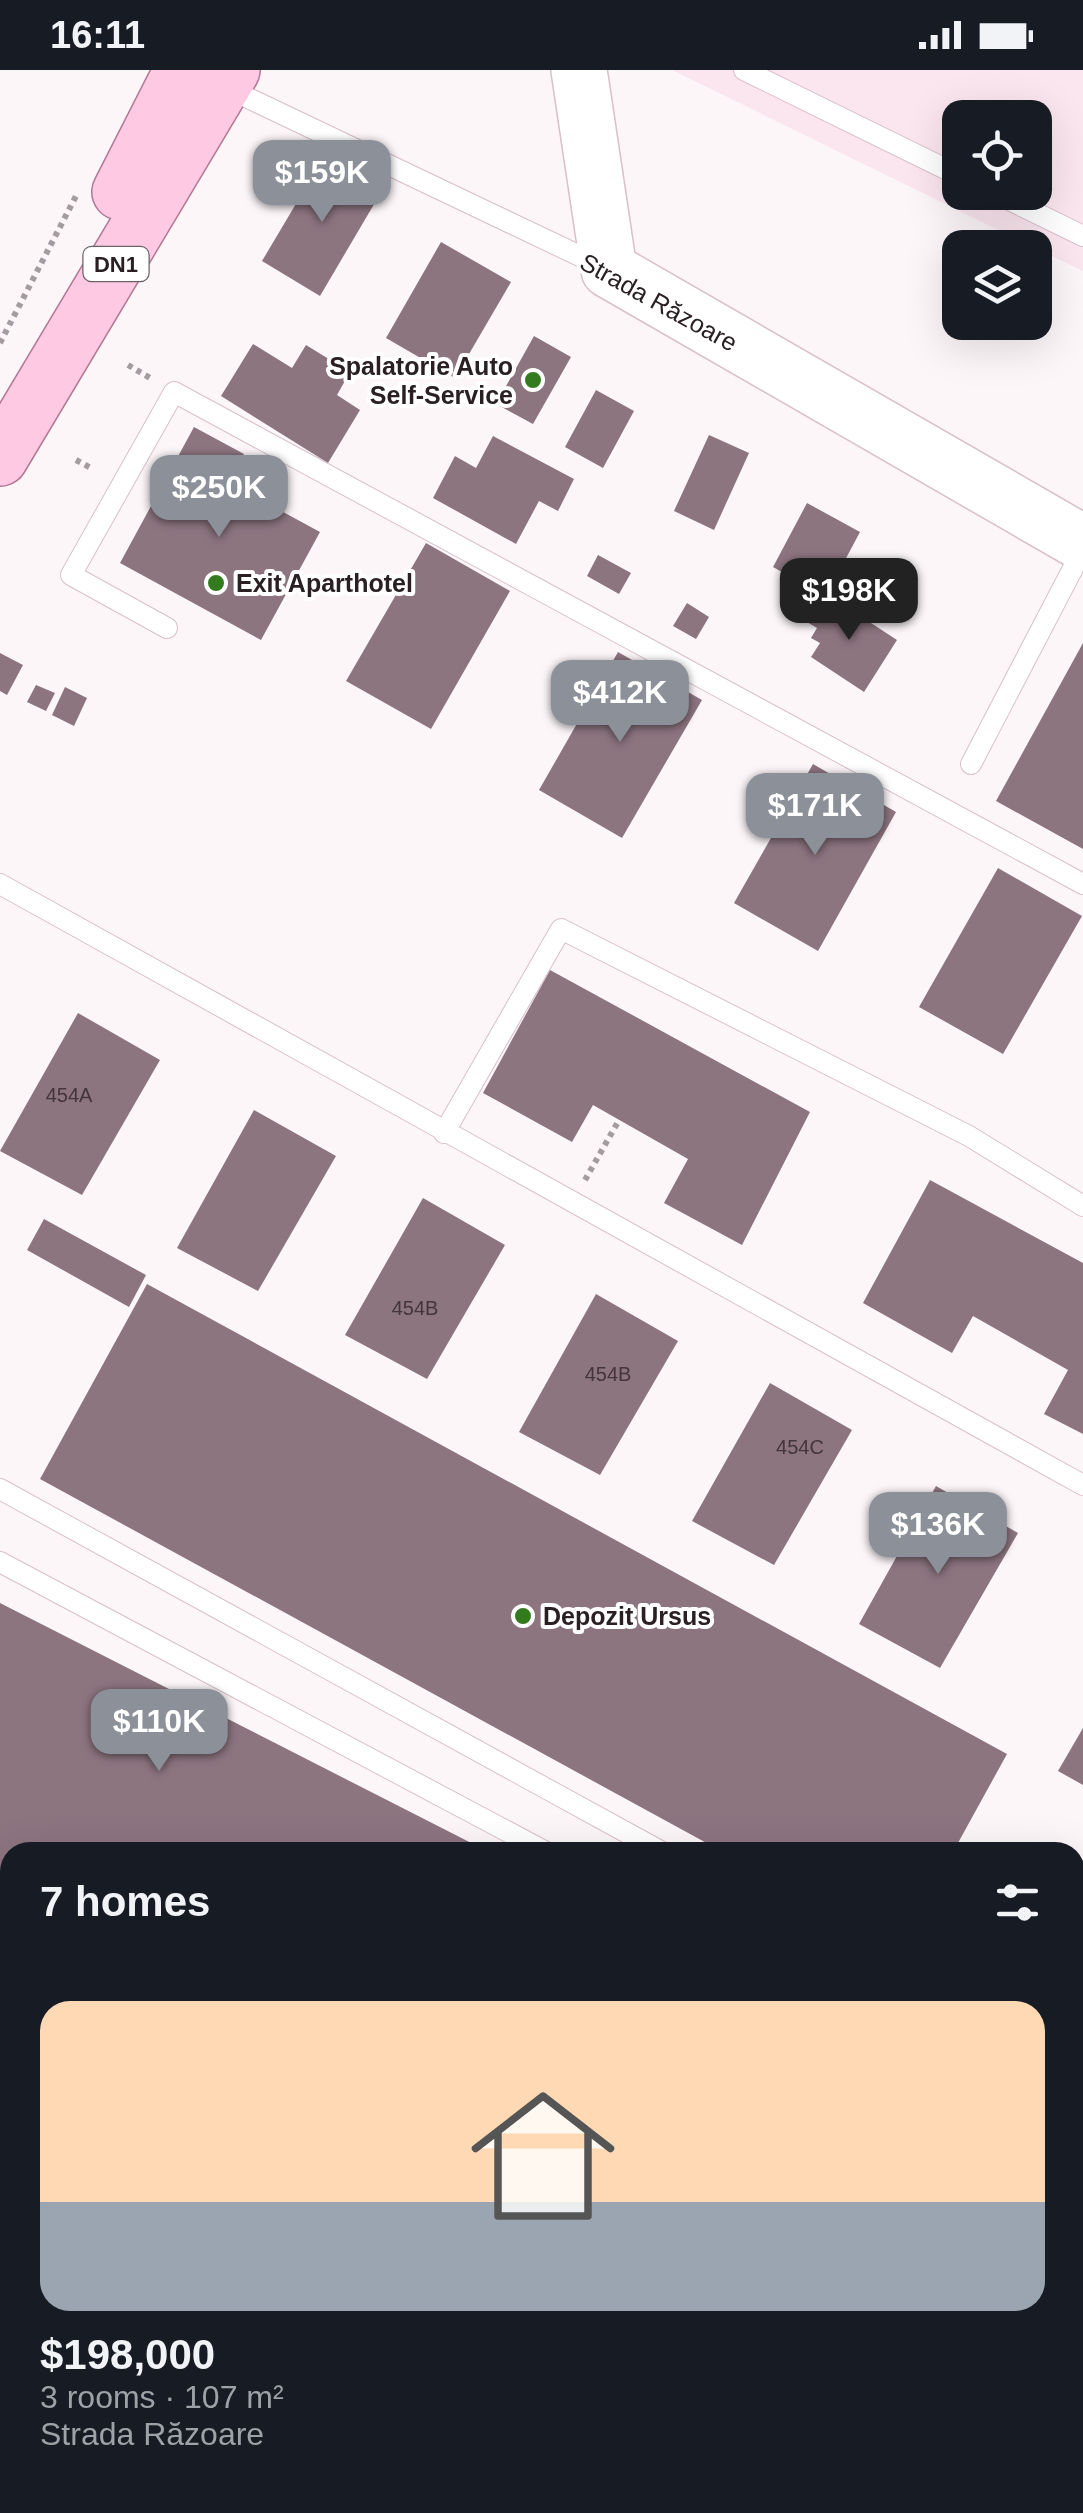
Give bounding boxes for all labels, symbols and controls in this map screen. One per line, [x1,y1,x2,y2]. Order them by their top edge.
text: 16:11 [50,14,145,56]
map controls [942,100,1052,340]
button: locate [942,100,1052,210]
pin: $159K [252,140,392,225]
text: $159K [275,154,369,190]
button: layers [942,230,1052,340]
road number: DN1 [84,247,148,281]
street label: Strada Răzoare [576,247,742,357]
place label: Spalatorie Auto Self-Service [329,352,513,409]
marker: Spalatorie Auto Self-Service [522,369,544,391]
pin: $250K [149,455,289,540]
text: $250K [172,469,266,505]
pin: $198K [779,558,919,643]
place label: Exit Aparthotel [236,569,413,597]
marker: Exit Aparthotel [205,572,227,594]
text: $198K [802,572,896,608]
pin: $412K [550,660,690,745]
text: $412K [573,674,667,710]
pin: $171K [745,773,885,858]
text: $171K [768,787,862,823]
house number: 454A [46,1084,93,1106]
house number: 454B [392,1297,438,1319]
house number: 454B [585,1363,631,1385]
house number: 454C [776,1436,824,1458]
pin: $136K [868,1492,1008,1577]
text: $136K [891,1506,985,1542]
place label: Depozit Ursus [543,1602,711,1630]
marker: Depozit Ursus [512,1605,534,1627]
pin: $110K [89,1689,229,1774]
text: $110K [113,1703,205,1739]
icon: filters [990,1875,1045,1930]
text: 7 homes [40,1878,210,1925]
icon: home [453,2066,633,2246]
text: $198,000 [40,2331,215,2378]
text: 3 rooms · 107 m² [40,2379,284,2415]
text: Strada Răzoare [40,2416,264,2452]

